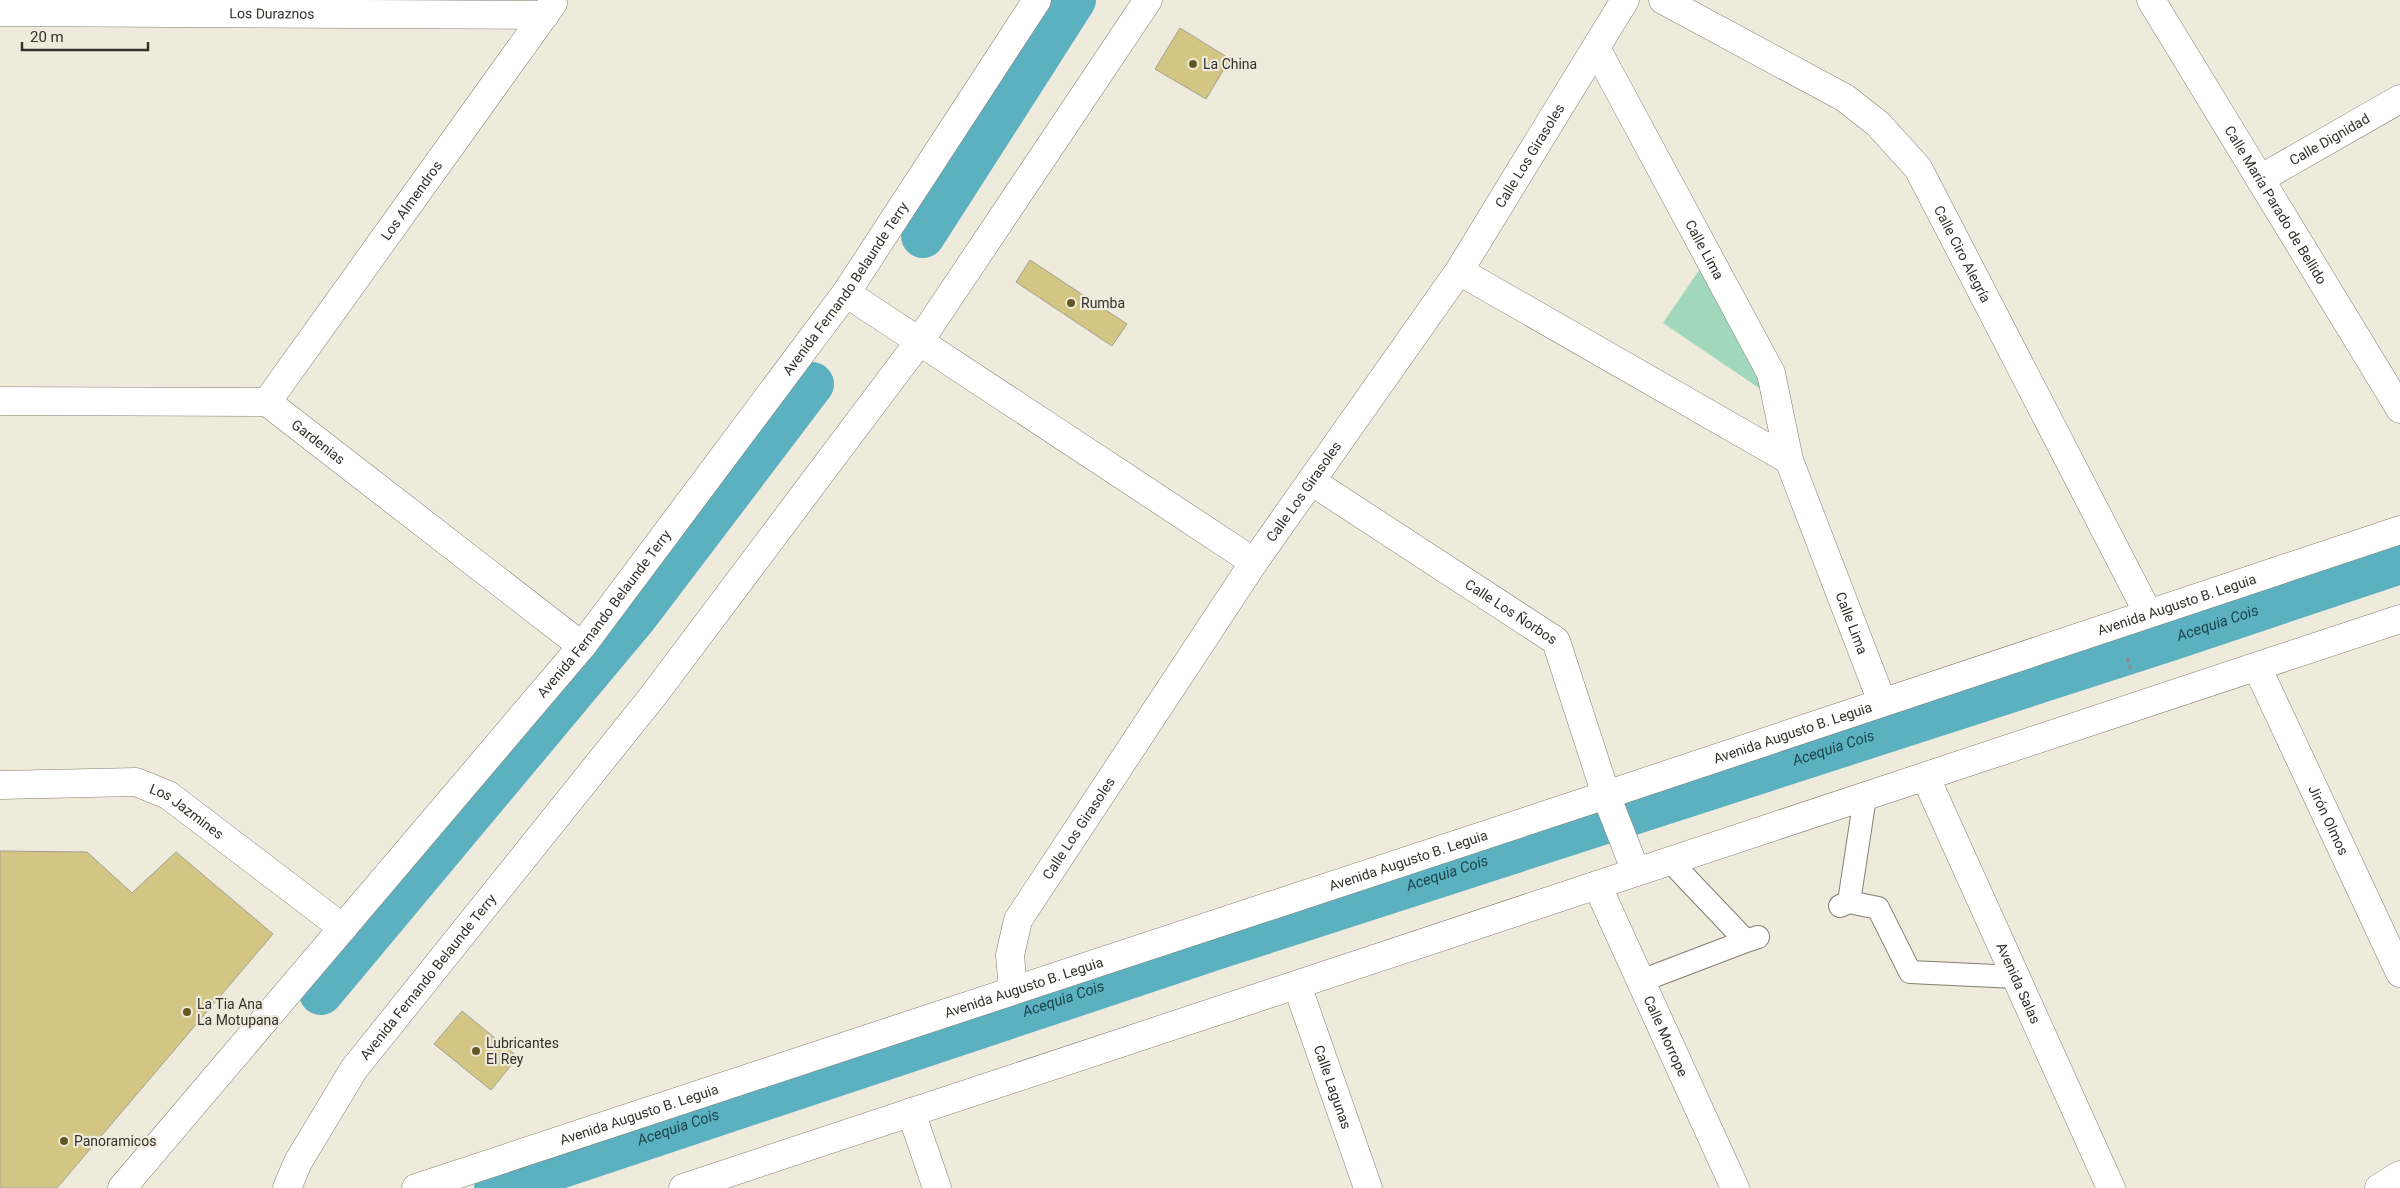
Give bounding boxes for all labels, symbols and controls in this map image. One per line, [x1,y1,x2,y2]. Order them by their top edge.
street label: Los Duraznos [229,5,315,22]
scale bar [22,20,149,52]
text: 20 m [30,28,64,46]
place label: La China [1203,56,1257,72]
marker: La China [1187,58,1199,70]
street label: Calle Los Girasoles [1492,101,1568,211]
street label: Calle Dignidad [2287,110,2372,168]
street label: Calle María Parado de Bellido [2221,123,2330,287]
street label: Los Almendros [378,158,445,243]
street label: Avenida Fernando Belaunde Terry [779,198,911,378]
street label: Calle Ciro Alegría [1931,203,1994,305]
street label: Calle Lima [1682,217,1727,282]
place label: Rumba [1081,295,1125,311]
marker: Rumba [1065,297,1077,309]
street label: Gardenias [289,416,348,467]
street label: Calle Los Girasoles [1263,438,1344,545]
street label: Avenida Fernando Belaunde Terry [534,526,674,701]
street label: Avenida Augusto B. Leguia [2095,571,2258,638]
street label: Calle Los Ñorbos [1462,576,1560,648]
street label: Calle Lima [1832,590,1871,656]
water label: Acequia Cois [2173,601,2261,645]
street label: Avenida Augusto B. Leguia [1711,699,1874,767]
water label: Acequia Cois [1789,726,1877,770]
street label: Calle Los Girasoles [1039,774,1118,882]
street label: Los Jazmines [147,780,227,842]
street label: Jirón Olmos [2305,783,2352,858]
street label: Avenida Augusto B. Leguia [1327,827,1490,894]
water label: Acequia Cois [1403,851,1490,895]
street label: Avenida Fernando Belaunde Terry [357,890,499,1063]
street label: Avenida Salas [1993,940,2044,1026]
street label: Avenida Augusto B. Leguia [942,954,1105,1021]
water label: Acequia Cois [1019,977,1107,1021]
street label: Calle Morrope [1640,993,1691,1079]
place label: La Tia Ana La Motupana [197,996,279,1028]
marker: La Tia Ana La Motupana [181,1006,193,1018]
place label: Lubricantes El Rey [486,1035,559,1067]
street label: Calle Lagunas [1311,1043,1355,1131]
marker: Lubricantes El Rey [470,1045,482,1057]
street label: Avenida Augusto B. Leguia [558,1081,721,1148]
water label: Acequia Cois [634,1105,721,1150]
place label: Panoramicos [74,1133,156,1149]
marker: Panoramicos [58,1135,70,1147]

